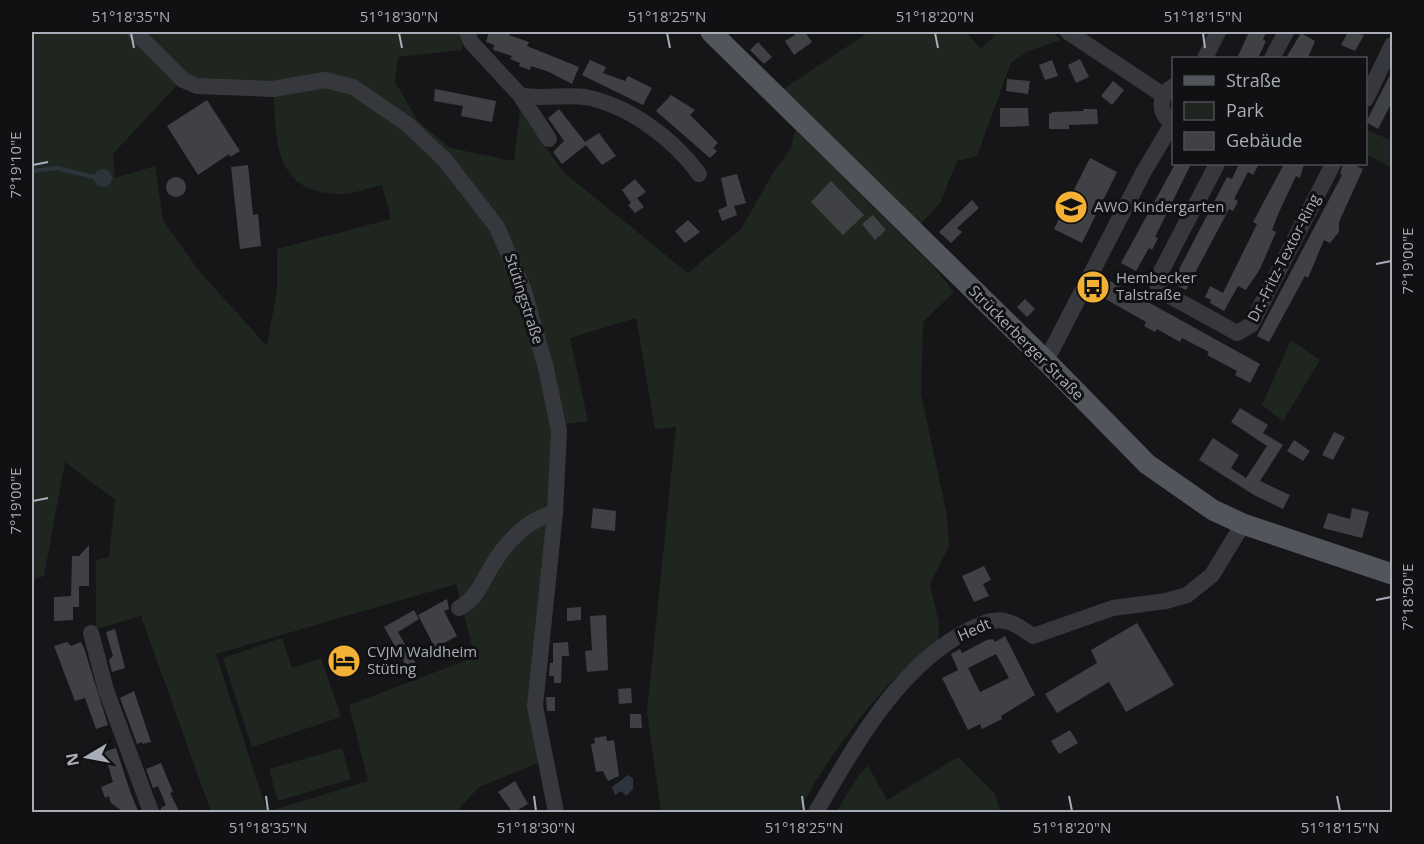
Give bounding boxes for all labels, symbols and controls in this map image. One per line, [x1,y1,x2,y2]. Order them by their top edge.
text: 51°18'35"N [92,6,170,26]
text: 51°18'30"N [360,6,438,26]
text: 51°18'25"N [628,6,706,26]
text: 51°18'20"N [896,6,974,26]
text: 51°18'15"N [1164,6,1242,26]
legend [1172,57,1367,165]
text: Straße [1226,68,1281,92]
text: Park [1226,98,1264,122]
text: Gebäude [1226,128,1302,152]
text: 7°19'10"E [5,132,25,198]
school or university icon: AWO Kindergarten [1053,189,1089,225]
street label: Dr.-Fritz-Textor-Ring [1242,190,1324,325]
place label: AWO Kindergarten [1094,196,1224,216]
text: 7°19'00"E [1397,228,1417,294]
street label: Stütingstraße [501,251,549,346]
place label: Hembecker Talstraße [1116,267,1197,304]
bus stop icon: Hembecker Talstraße [1075,269,1111,305]
street label: Strückerberger Straße [965,281,1088,404]
text: 7°19'00"E [5,468,25,534]
text: 7°18'50"E [1397,564,1417,630]
street label: Hedt [954,613,993,645]
place label: CVJM Waldheim Stüting [367,641,477,678]
hotel icon: CVJM Waldheim Stüting [326,643,362,679]
north arrow [57,727,117,787]
text: N [60,751,84,768]
text: 51°18'35"N [229,817,307,837]
text: 51°18'30"N [497,817,575,837]
text: 51°18'25"N [765,817,843,837]
text: 51°18'20"N [1033,817,1111,837]
text: 51°18'15"N [1301,817,1379,837]

